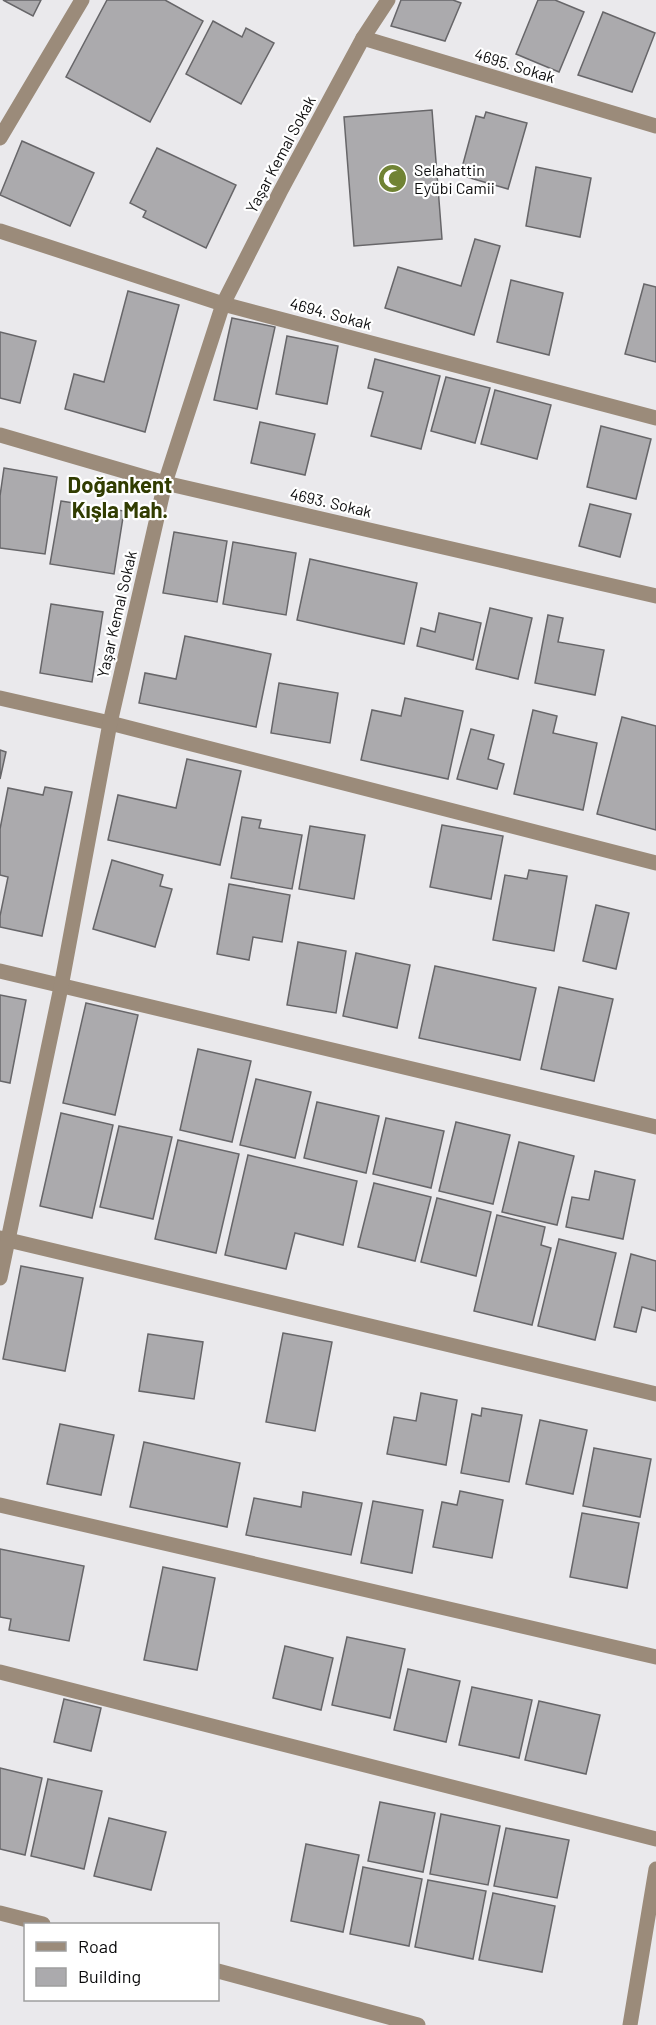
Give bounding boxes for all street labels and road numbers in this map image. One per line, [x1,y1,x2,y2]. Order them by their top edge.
street label: 4695. Sokak [472,44,558,86]
street label: Yaşar Kemal Sokak [241,92,319,216]
street label: 4694. Sokak [288,293,374,333]
street label: 4693. Sokak [288,483,374,521]
street label: Yaşar Kemal Sokak [92,549,140,679]

